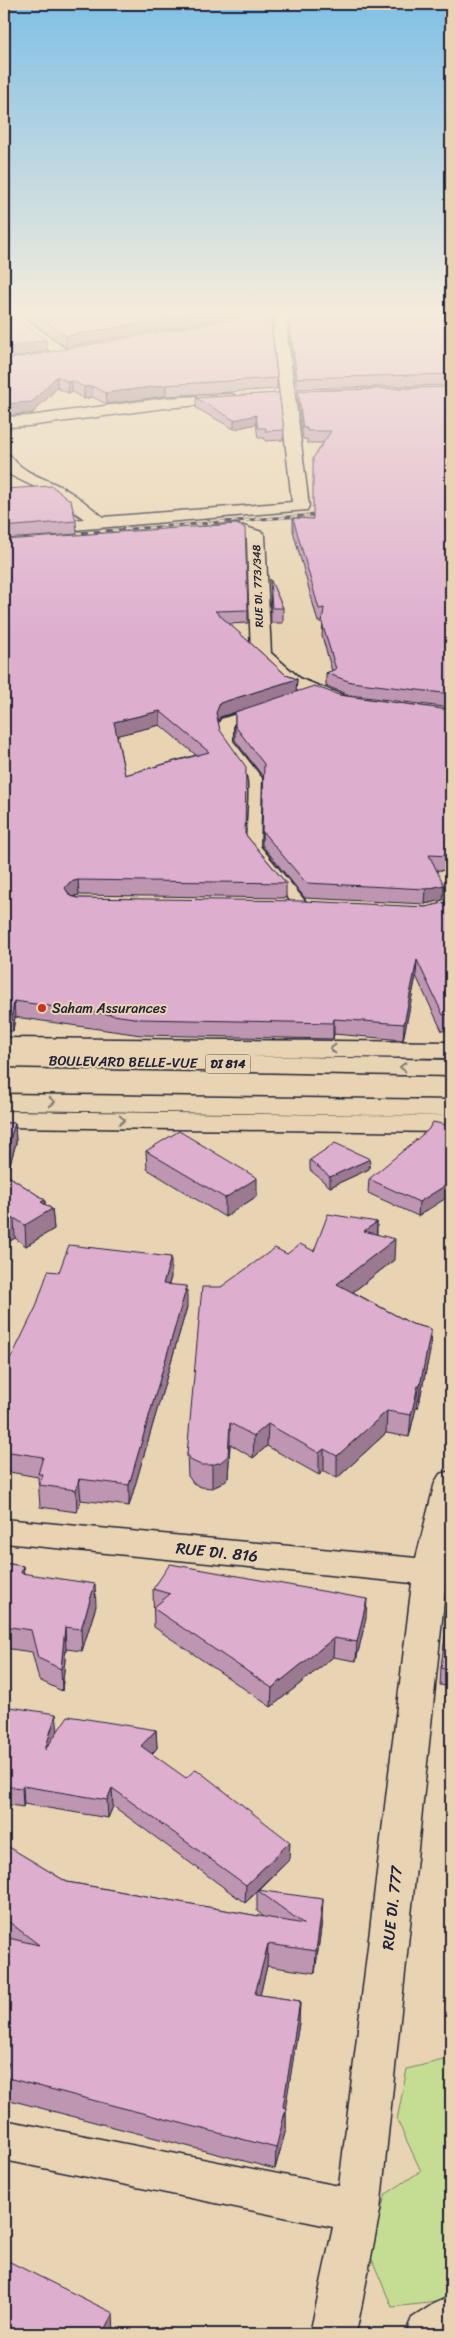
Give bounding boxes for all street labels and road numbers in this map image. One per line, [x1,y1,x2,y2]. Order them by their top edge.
street label: RUE DI. 773/348 [247,544,269,628]
street label: BOULEVARD BELLE-VUE [48,1048,199,1076]
road number: DI 814 [206,1054,250,1074]
street label: RUE DI. 816 [174,1533,260,1571]
street label: RUE DI. 777 [373,1864,411,1951]

